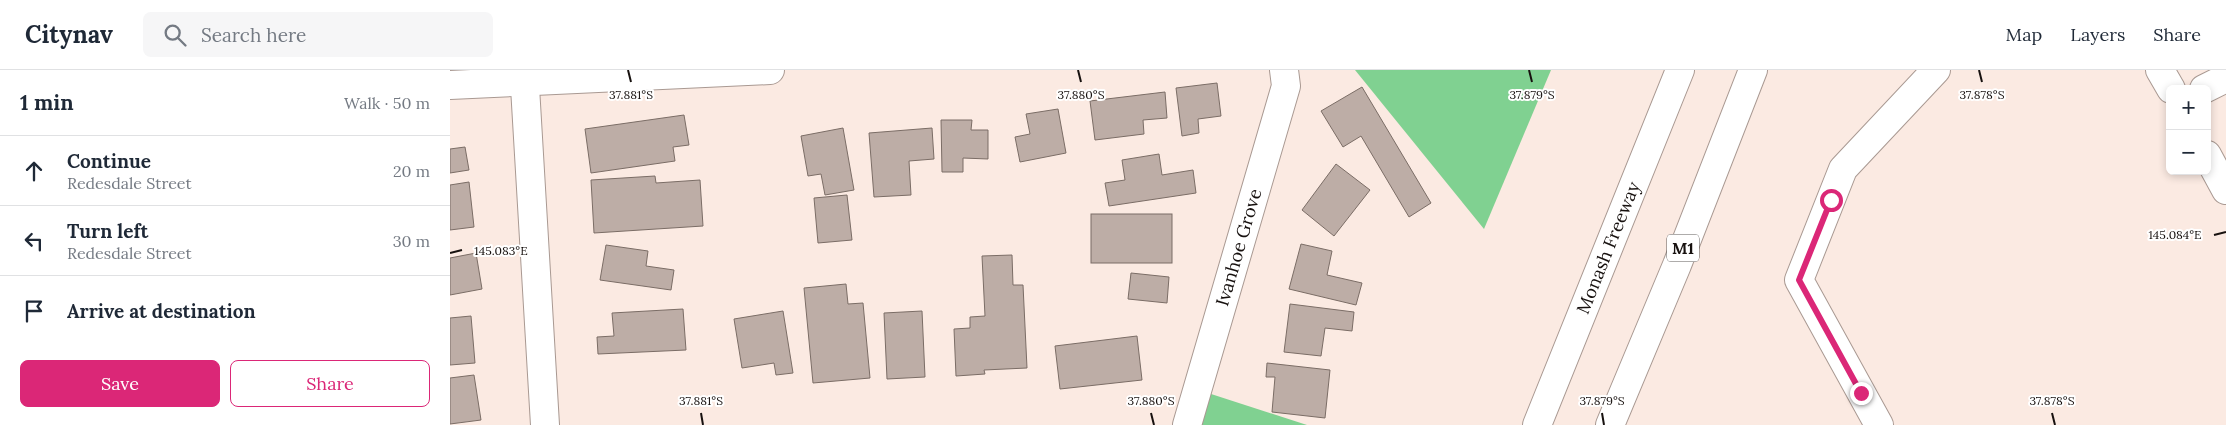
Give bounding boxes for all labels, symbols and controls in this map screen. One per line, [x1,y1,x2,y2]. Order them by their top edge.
search box [143,12,493,57]
text: Citynav [25,19,113,50]
icon: search [161,21,189,49]
text: Search here [201,23,306,47]
text: Map [2006,23,2042,46]
text: Layers [2070,23,2125,46]
text: Share [2153,23,2201,46]
map controls [2166,85,2211,175]
button: + [2166,85,2211,130]
text: 37.881°S [609,87,653,102]
text: 37.880°S [1058,87,1105,102]
text: 37.879°S [1509,87,1555,102]
text: 37.878°S [1959,87,2005,102]
text: 1 min [20,89,74,116]
text: Walk · 50 m [344,93,430,113]
button: − [2166,130,2211,175]
text: Continue [67,149,151,173]
icon: ahead [20,157,48,185]
text: 20 m [393,161,430,181]
text: Redesdale Street [67,173,192,193]
street label: Monash Freeway [1571,178,1645,317]
street label: Ivanhoe Grove [1210,186,1266,309]
route start [1820,189,1843,212]
text: Turn left [67,219,148,243]
icon: left [20,227,48,255]
text: 145.084°E [2148,227,2202,242]
text: 30 m [393,231,430,251]
road number: M1 [1667,234,1699,262]
text: Redesdale Street [67,243,192,263]
text: 145.083°E [474,243,528,258]
icon: arrive [20,297,48,325]
text: Arrive at destination [67,299,256,323]
button: Save [20,360,220,407]
button: Share [230,360,430,407]
route end [1850,382,1873,405]
text: 37.881°S [679,393,723,408]
text: 37.880°S [1128,393,1175,408]
text: 37.879°S [1579,393,1625,408]
text: 37.878°S [2029,393,2075,408]

